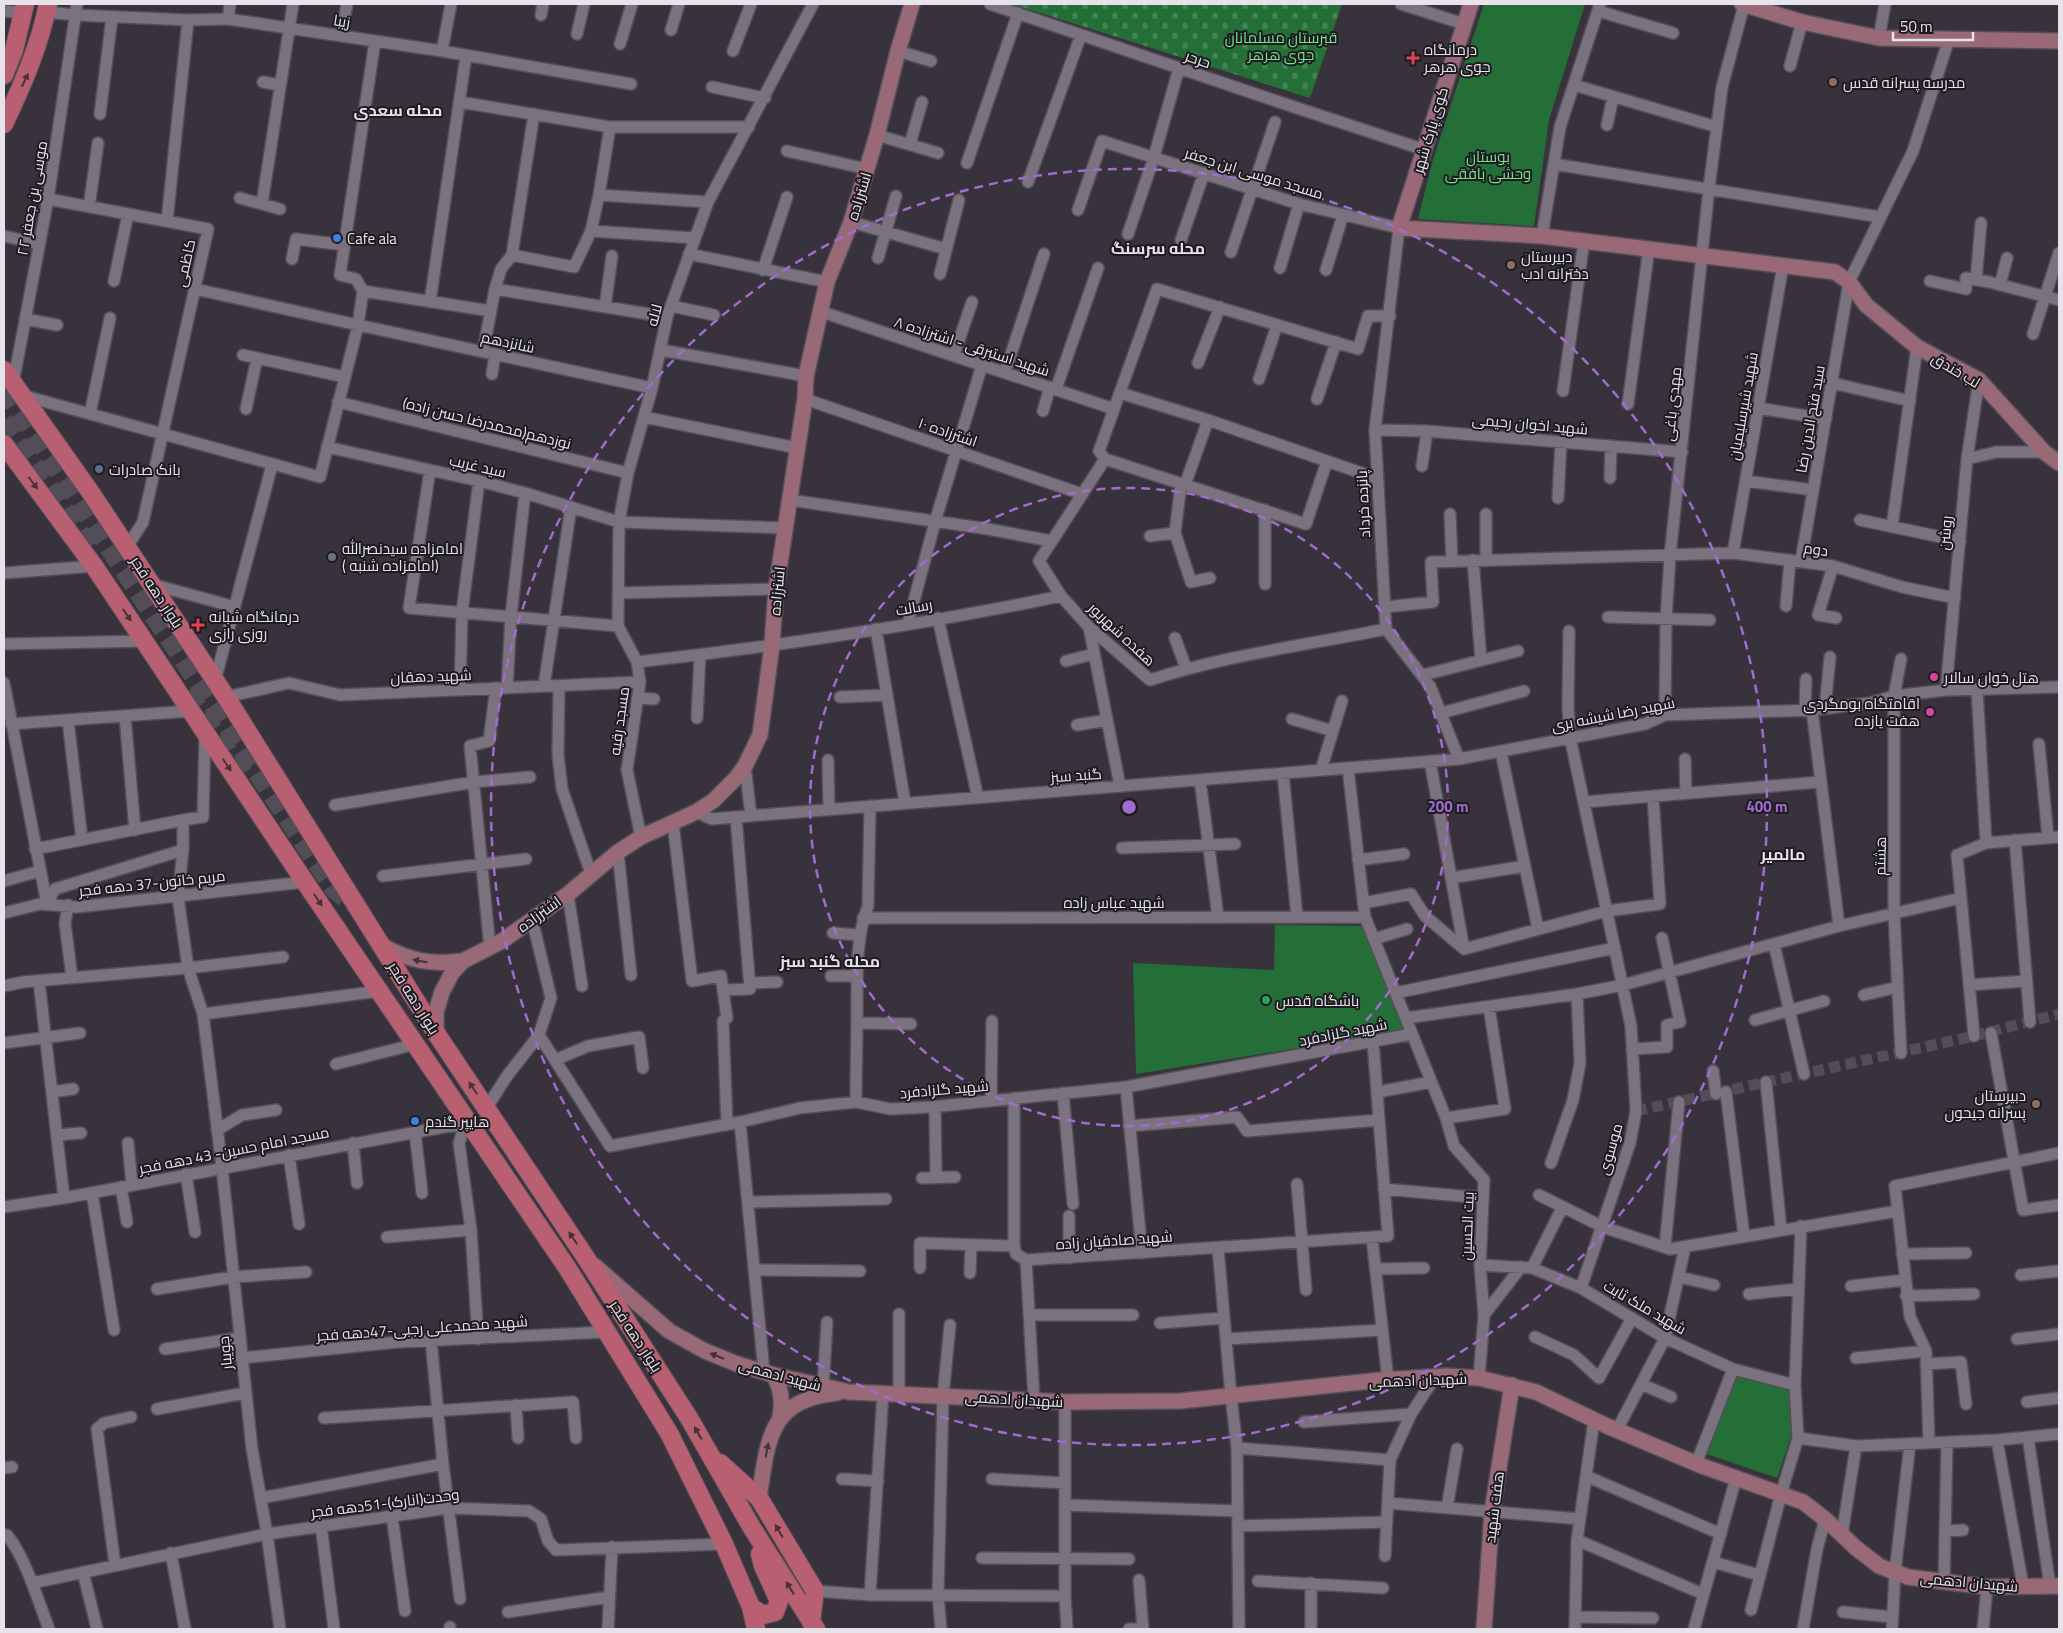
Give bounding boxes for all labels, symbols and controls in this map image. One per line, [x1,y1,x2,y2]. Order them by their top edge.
street label: زیبا [332,8,352,34]
scale bar [1893,10,1973,42]
text: 50 m [1900,15,1933,38]
park label: قبرستان مسلمانان جوی هرهر [1225,26,1337,66]
place label: درمانگاه جوی هرهر [1423,38,1491,78]
street label: حرحر [1181,44,1214,74]
marker: درمانگاه جوی هرهر [1406,51,1420,65]
place label: مدرسه پسرانه قدس [1843,71,1965,94]
one-way arrow [21,73,29,87]
marker: مدرسه پسرانه قدس [1827,76,1839,88]
street label: کوی پارک شهر [1406,84,1454,177]
district label: محله سعدی [354,98,442,122]
street label: موسی بن جعفر ۲۲ [11,139,53,257]
street label: مسجد موسی ابن جعفر [1181,141,1326,205]
park label: بوستان وحشی بافقی [1445,145,1531,185]
street label: اشترزاده [841,169,877,223]
place label: Cafe ala [347,227,397,250]
marker: Cafe ala [331,232,343,244]
district label: محله سرسنگ [1111,236,1205,260]
street label: کاظمی [169,237,201,289]
place label: دبیرستان دخترانه ادب [1521,245,1589,285]
marker: دبیرستان دخترانه ادب [1505,259,1517,271]
street label: لاله [640,301,668,329]
street label: شهید استبرقی - اشترزاده ۸ [891,310,1053,382]
street label: شانزدهم [479,325,537,359]
street label: لب خندق [1927,346,1985,394]
street label: شهید شیرسلیمیان [1722,350,1764,462]
street label: سید فتح الدین رضا [1789,363,1831,475]
street label: مهدی باغی [1657,366,1687,442]
street label: نوزدهم(محمدرضا حسن زاده) [400,391,574,455]
street label: شهید اخوان رحیمی [1471,407,1589,441]
street label: اشترزاده ۱۰ [915,411,981,453]
street label: سید غریب [447,448,509,484]
place label: بانک صادرات [109,458,181,481]
marker: بانک صادرات [93,463,105,475]
street label: پانزده خرداد [1350,470,1376,538]
one-way arrow [28,476,38,490]
street label: روشن [1932,515,1958,551]
street label: دوم [1802,536,1830,562]
place label: امامزاده سیدنصرالله ( امامزاده شنبه) [342,537,463,577]
street label: بلوار دهه فجر [124,550,189,633]
marker: امامزاده سیدنصرالله ( امامزاده شنبه) [326,551,338,563]
street label: اشترزاده [763,565,791,617]
street label: رسالت [894,592,934,622]
street label: هفده شهریور [1082,596,1161,671]
place label: درمانگاه شبانه روزی رازی [209,605,299,645]
one-way arrow [122,609,132,622]
marker: درمانگاه شبانه روزی رازی [191,618,205,632]
street label: شهید دهقان [390,663,472,689]
place label: هتل خوان سالار [1943,666,2039,689]
marker: هتل خوان سالار [1928,671,1940,683]
street label: مسجد رقیه [603,685,635,757]
street label: شهید رضا شیشه بری [1549,691,1677,737]
place label: اقامتگاه بومگردی هفت یازده [1803,692,1920,732]
marker: اقامتگاه بومگردی هفت یازده [1924,706,1936,718]
one-way arrow [222,758,232,772]
street label: گنبد سبز [1048,762,1103,788]
text: 200 m [1427,795,1469,818]
text: 400 m [1746,795,1788,818]
centre of rings [1120,798,1138,816]
street label: هشتم [1868,836,1892,876]
district label: مالمیر [1760,842,1805,866]
street label: مریم خاتون-37 دهه فجر [77,864,226,902]
street label: اشترزاده [512,890,566,938]
street label: شهید عباس زاده [1063,891,1165,914]
one-way arrow [313,893,322,907]
district label: محله گنبد سبز [779,949,880,973]
street label: بلوار دهه فجر [382,956,446,1039]
one-way arrow [412,956,428,964]
place label: باشگاه قدس [1276,989,1359,1012]
marker: باشگاه قدس [1260,994,1272,1006]
street label: شهید گلزادفرد [1297,1012,1389,1052]
street label: شهید گلزادفرد [898,1074,990,1104]
one-way arrow [468,1081,478,1095]
place label: دبیرستان پسرانه جیحون [1944,1084,2026,1124]
marker: دبیرستان پسرانه جیحون [2030,1098,2042,1110]
place label: هایپر گندم [425,1110,490,1133]
marker: هایپر گندم [409,1115,421,1127]
street label: مسجد امام حسین- 43 دهه فجر [136,1120,331,1180]
street label: موسوی [1592,1120,1628,1178]
street label: بیت الحسین [1454,1191,1480,1261]
street label: شهید صادقیان زاده [1055,1224,1173,1256]
one-way arrow [568,1231,578,1244]
street label: شهید ملک ثابت [1599,1274,1691,1340]
street label: بلوار دهه فجر [603,1294,668,1377]
street label: شهید محمدعلی رجبی-47دهه فجر [314,1309,529,1347]
street label: جویبار [212,1335,238,1372]
one-way arrow [709,1352,724,1360]
street label: شهید ادهمی [736,1353,824,1397]
street label: شهیدان ادهمی [1368,1367,1468,1393]
street label: شهیدان ادهمی [964,1385,1064,1413]
one-way arrow [694,1426,702,1441]
one-way arrow [764,1442,772,1458]
street label: هفت شهید [1478,1470,1510,1544]
street label: وحدت(انارک)-51دهه فجر [308,1482,461,1524]
one-way arrow [774,1524,783,1537]
street label: شهیدان ادهمی [1919,1566,2019,1598]
one-way arrow [785,1582,795,1595]

